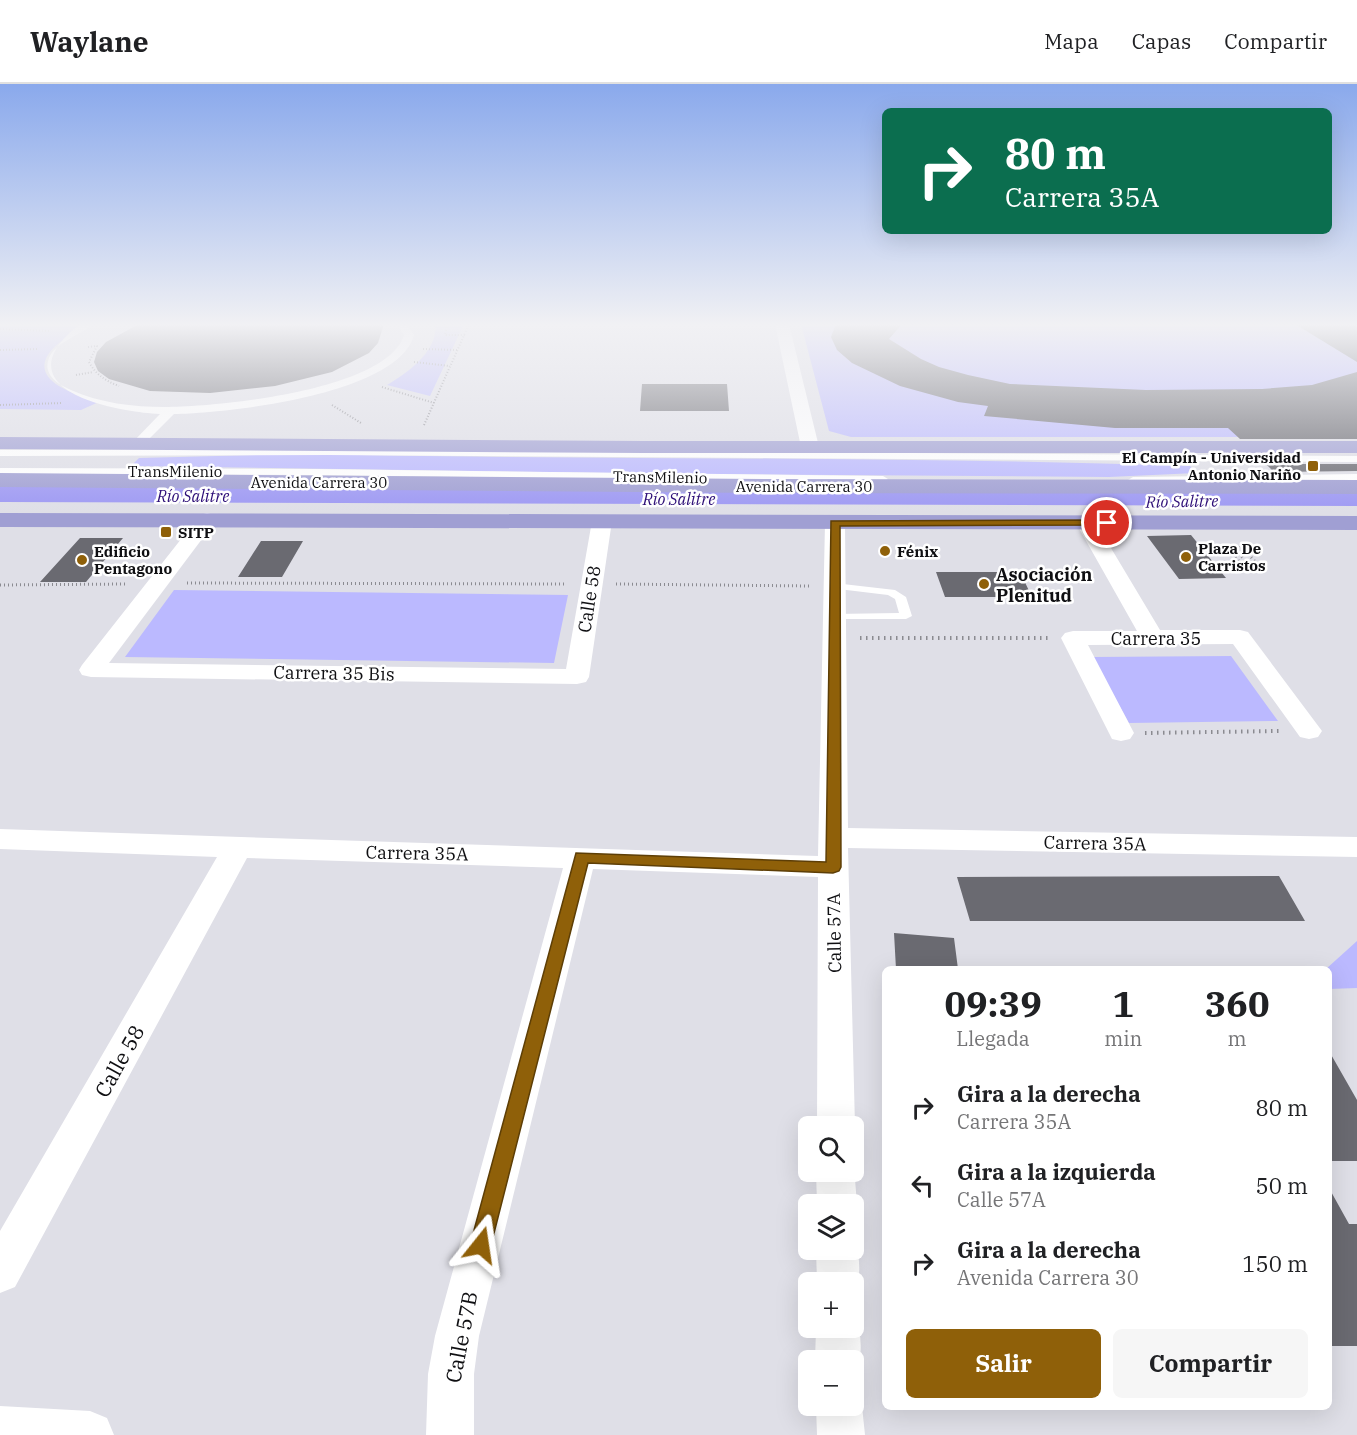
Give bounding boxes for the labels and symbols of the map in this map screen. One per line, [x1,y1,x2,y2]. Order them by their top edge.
place label: El Campín - Universidad Antonio Nariño [1122,448,1302,484]
marker: El Campín - Universidad Antonio Nariño [1306,459,1320,473]
street label: TransMilenio [128,462,222,481]
street label: TransMilenio [613,467,707,487]
street label: Avenida Carrera 30 [251,473,387,492]
street label: Avenida Carrera 30 [736,477,872,496]
water label: Río Salitre [156,486,229,506]
water label: Río Salitre [642,489,715,509]
water label: Río Salitre [1145,490,1218,512]
pin [1081,497,1132,548]
place label: SITP [178,523,214,542]
marker: SITP [159,525,173,539]
place label: Plaza De Carristos [1198,539,1266,575]
place label: Edificio Pentagono [94,542,172,578]
place label: Fénix [897,542,938,561]
marker: Fénix [878,544,892,558]
marker: Plaza De Carristos [1179,550,1193,564]
marker: Edificio Pentagono [75,553,89,567]
place label: Asociación Plenitud [996,563,1092,607]
street label: Calle 58 [572,564,606,634]
marker: Asociación Plenitud [977,577,991,591]
street label: Carrera 35 [1111,627,1201,650]
street label: Carrera 35 Bis [273,660,395,686]
street label: Carrera 35A [1043,831,1147,855]
street label: Carrera 35A [365,841,469,865]
street label: Calle 57A [822,892,846,973]
street label: Calle 58 [88,1020,150,1102]
position arrow [449,1213,513,1277]
street label: Calle 57B [438,1289,484,1385]

